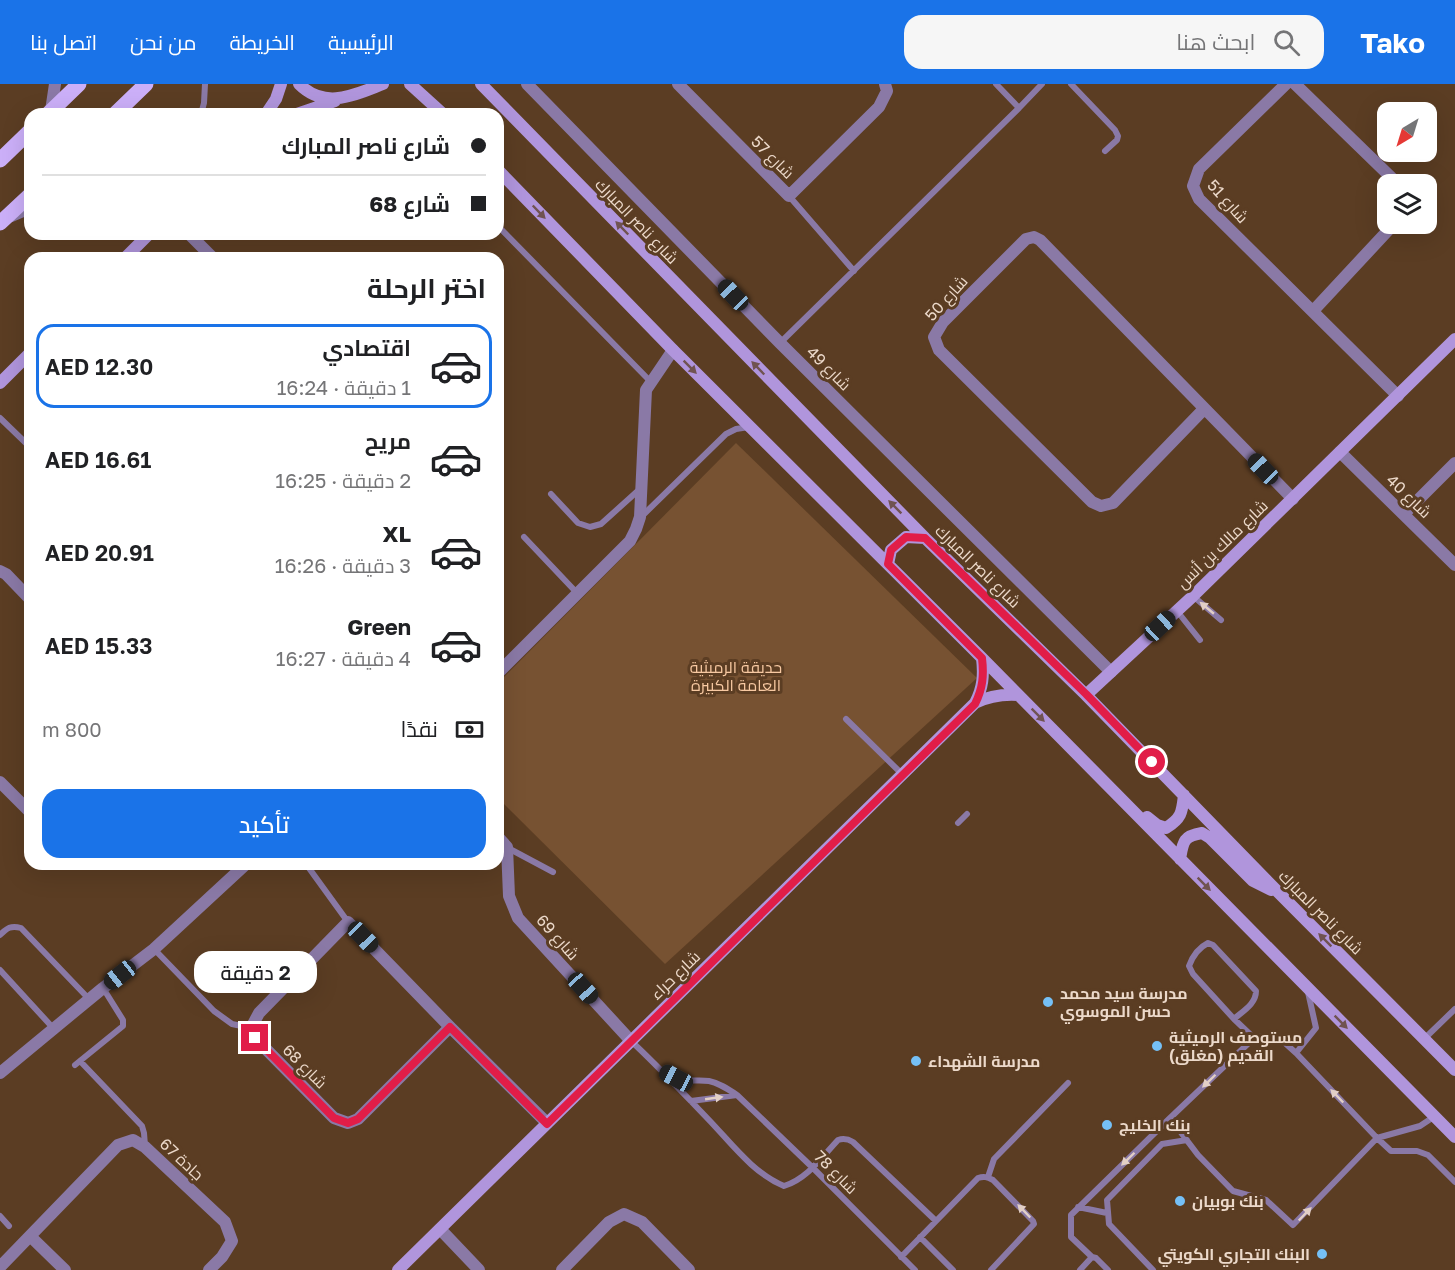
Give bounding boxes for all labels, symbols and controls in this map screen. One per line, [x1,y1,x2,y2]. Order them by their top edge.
search box [904,15,1324,69]
icon: search [1270,26,1303,59]
text: Tako [1360,26,1425,59]
text: ابحث هنا [1176,28,1255,55]
text: اتصل بنا [30,29,97,55]
text: من نحن [130,29,196,55]
text: الخريطة [229,29,295,55]
text: الرئيسية [328,29,394,55]
north arrow [1377,102,1437,162]
map controls [1377,102,1437,234]
street label: شارع 57 [746,131,799,184]
text: شارع ناصر المبارك [282,132,450,159]
street label: شارع ناصر المبارك [590,174,683,269]
button: layers [1377,174,1437,234]
street label: شارع 51 [1202,175,1253,228]
text: شارع 68 [369,190,450,217]
one-way arrow [532,205,546,220]
one-way arrow [615,222,629,236]
street label: شارع 50 [920,271,973,326]
text: اختر الرحلة [367,272,486,304]
car [714,276,752,314]
text: اقتصادي [322,334,411,361]
icon: car [429,339,483,393]
street label: شارع 49 [801,342,855,396]
text: AED 12.30 [45,353,153,380]
one-way arrow [682,359,696,373]
one-way arrow [751,360,765,375]
text: 1 دقيقة · 16:24 [277,375,411,399]
text: مريح [365,427,411,454]
icon: car [429,432,483,486]
text: AED 16.61 [45,446,151,473]
car [1244,450,1282,488]
text: 2 دقيقة · 16:25 [275,468,411,492]
street label: شارع 40 [1381,470,1436,524]
street label: شارع مالك بن أنس [1172,495,1273,594]
one-way arrow [888,500,902,514]
text: XL [383,520,411,547]
street label: شارع ناصر المبارك [930,520,1025,613]
icon: car [429,525,483,579]
text: AED 20.91 [45,539,154,566]
text: 3 دقيقة · 16:26 [275,553,411,577]
one-way arrow [1200,602,1215,615]
car [1141,607,1179,645]
text: Green [347,613,411,640]
icon: car [429,618,483,672]
text: AED 15.33 [45,632,153,659]
text: 4 دقيقة · 16:27 [276,646,411,670]
park label: حديقة الرميثية العامة الكبيرة [690,657,782,695]
one-way arrow [1030,708,1044,722]
icon: cash [453,713,486,746]
text: نقدًا [400,715,438,742]
text: 800 m [42,717,102,741]
route start [1138,748,1165,775]
button: تأكيد [42,789,486,858]
street label: شارع ناصر المبارك [1273,866,1367,960]
one-way arrow [1197,876,1211,891]
street label: شارع 69 [531,910,584,965]
car [344,918,382,956]
one-way arrow [1318,933,1332,947]
street label: شارع حراء [646,946,706,1005]
callout: 2 دقيقة [194,951,316,993]
car [100,957,140,993]
text: 2 دقيقة [220,960,291,984]
car [564,969,602,1007]
place label: مدرسة سيد محمد حسن الموسوي [1060,983,1188,1024]
marker: مدرسة سيد محمد حسن الموسوي [1041,995,1055,1009]
one-way arrow [1334,1015,1348,1029]
route end [241,1024,268,1051]
place label: مستوصف الرميثية القديم (مغلق) [1169,1027,1302,1067]
marker: مستوصف الرميثية القديم (مغلق) [1150,1039,1164,1053]
street label: شارع 68 [277,1040,331,1094]
place label: مدرسة الشهداء [928,1051,1040,1071]
marker: مدرسة الشهداء [909,1054,923,1068]
car [656,1062,696,1094]
one-way arrow [1202,1074,1216,1088]
one-way arrow [1330,1088,1344,1103]
one-way arrow [705,1094,724,1103]
place label: بنك الخليج [1119,1115,1190,1136]
marker: بنك الخليج [1100,1118,1114,1132]
street label: جادة 67 [156,1134,208,1184]
street label: شارع 78 [809,1146,862,1199]
one-way arrow [1121,1152,1136,1166]
place label: بنك بوبيان [1192,1191,1264,1211]
marker: بنك بوبيان [1173,1194,1187,1208]
one-way arrow [1017,1204,1031,1218]
one-way arrow [1297,1207,1311,1221]
place label: البنك التجاري الكويتي [1158,1244,1310,1267]
marker: البنك التجاري الكويتي [1315,1247,1329,1261]

